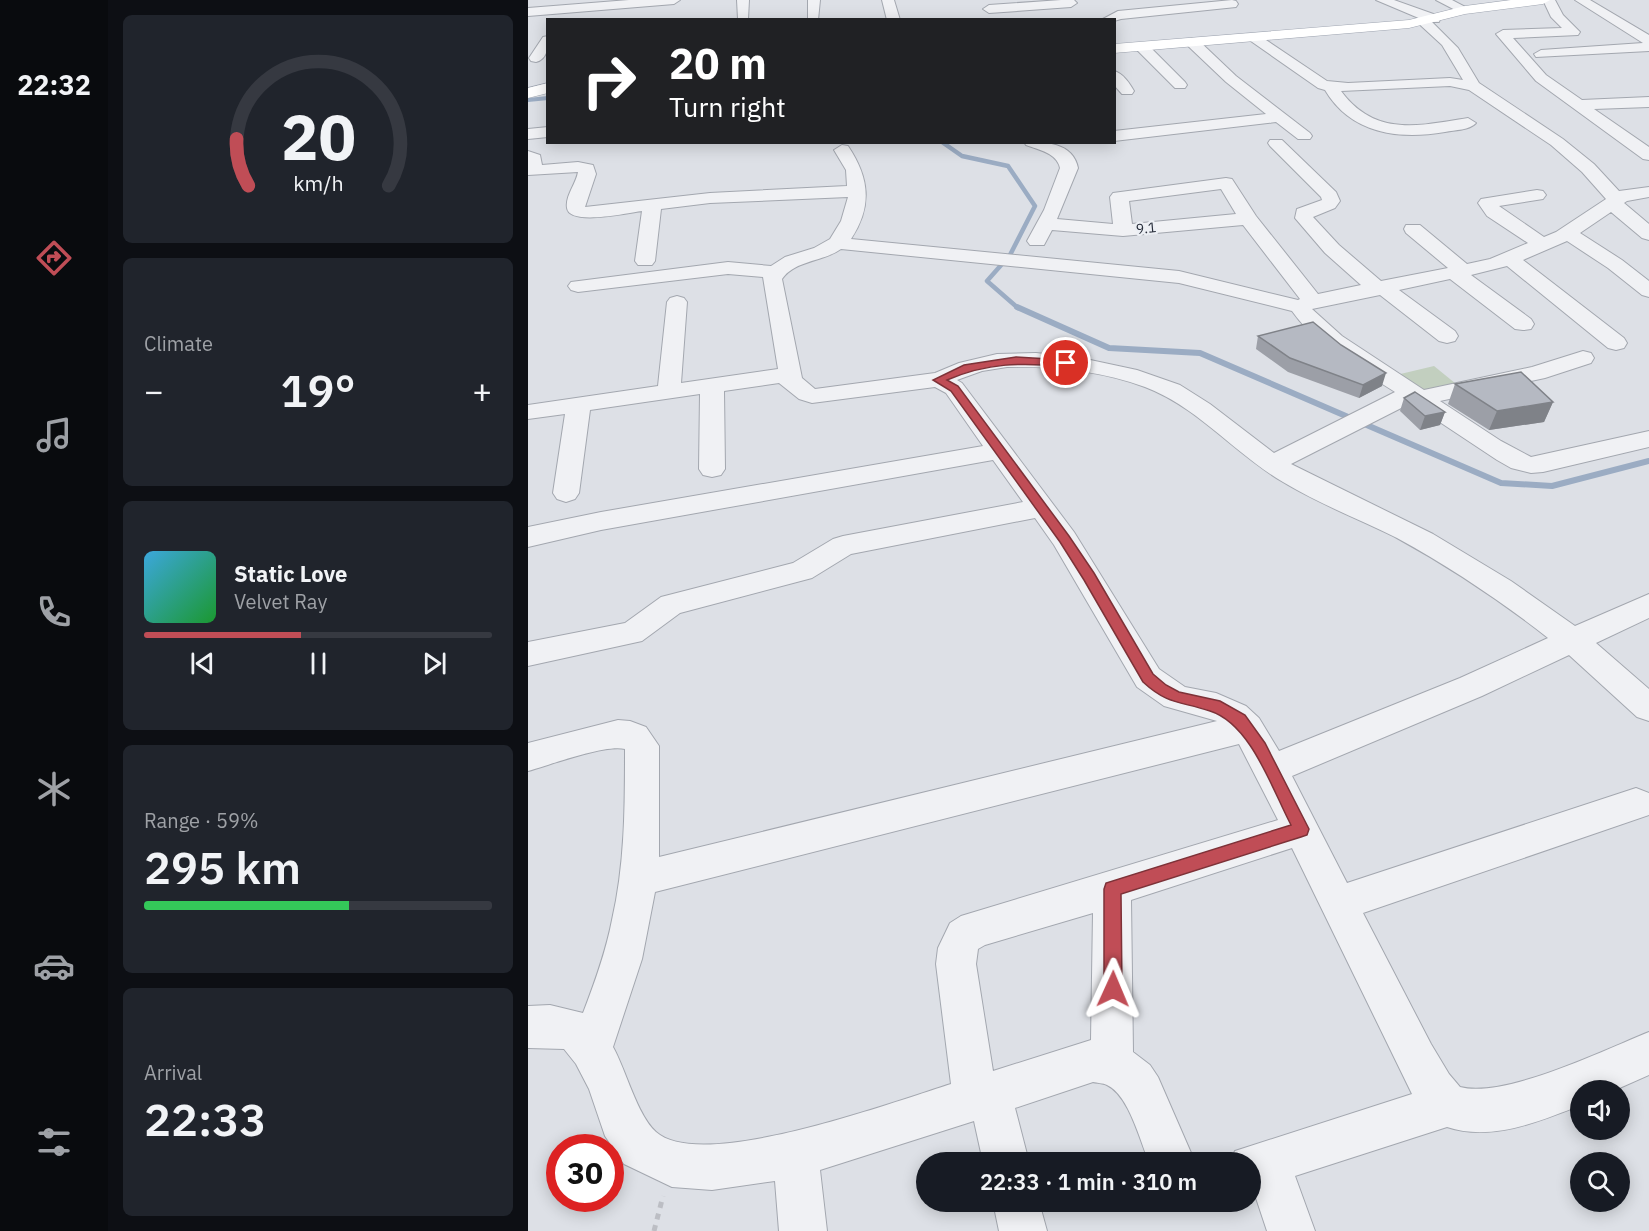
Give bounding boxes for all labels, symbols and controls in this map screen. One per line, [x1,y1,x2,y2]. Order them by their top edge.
text: 20 m [669,36,767,91]
icon: right [570,42,648,120]
text: 22:32 [17,67,91,102]
text: Turn right [669,89,786,124]
text: 20 [281,96,355,177]
text: km/h [293,169,343,197]
street label: 9.1 [1135,218,1157,238]
icon: directions [33,237,75,279]
text: Climate [144,330,213,357]
pin [1040,337,1091,388]
icon: arrive [1049,346,1082,379]
text: 19° [280,361,356,419]
text: − [144,369,164,412]
text: + [472,369,492,412]
icon: music [33,414,75,456]
text: Static Love [234,559,347,588]
text: Velvet Ray [234,588,327,615]
icon: phone [33,591,75,633]
icon: previous [186,647,219,680]
icon: pause [302,647,335,680]
icon: next [418,647,451,680]
icon: climate [33,768,75,810]
text: Range · 59% [144,807,259,834]
text: 295 km [144,838,301,896]
icon: car [33,945,75,987]
position arrow [1081,957,1145,1021]
text: Arrival [144,1059,202,1086]
map controls [1570,1080,1630,1212]
button: sound [1570,1080,1630,1140]
text: 22:33 [144,1090,266,1148]
icon: filters [33,1121,75,1163]
speed limit sign: 30 [546,1134,624,1212]
button: search [1570,1152,1630,1212]
text: 22:33 · 1 min · 310 m [980,1167,1197,1196]

